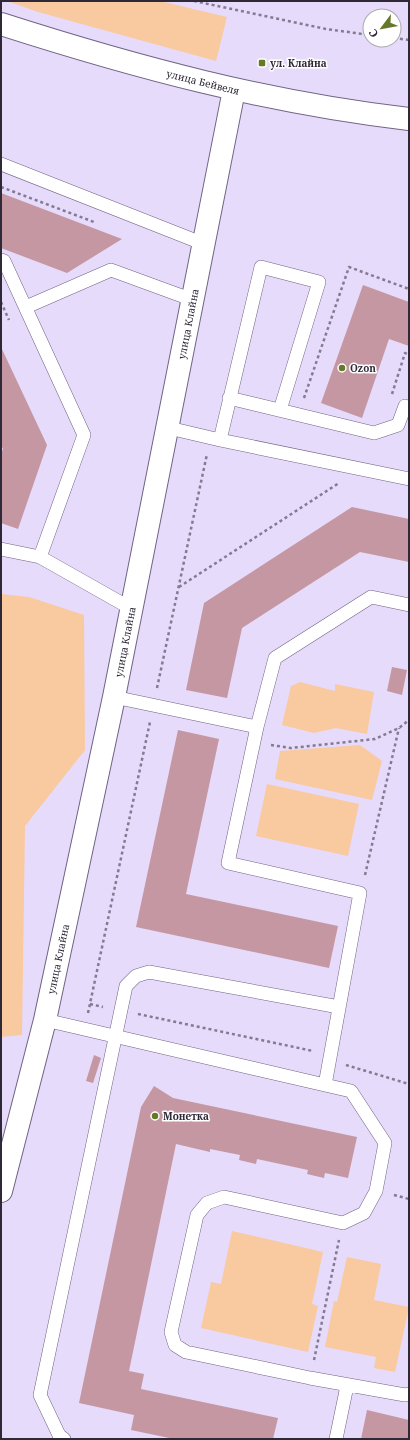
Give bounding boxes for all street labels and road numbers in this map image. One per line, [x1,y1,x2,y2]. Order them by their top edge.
street label: улица Бейвеля [165,66,241,98]
street label: улица Клайна [174,287,202,360]
street label: улица Клайна [111,605,139,678]
street label: улица Клайна [44,922,72,995]

